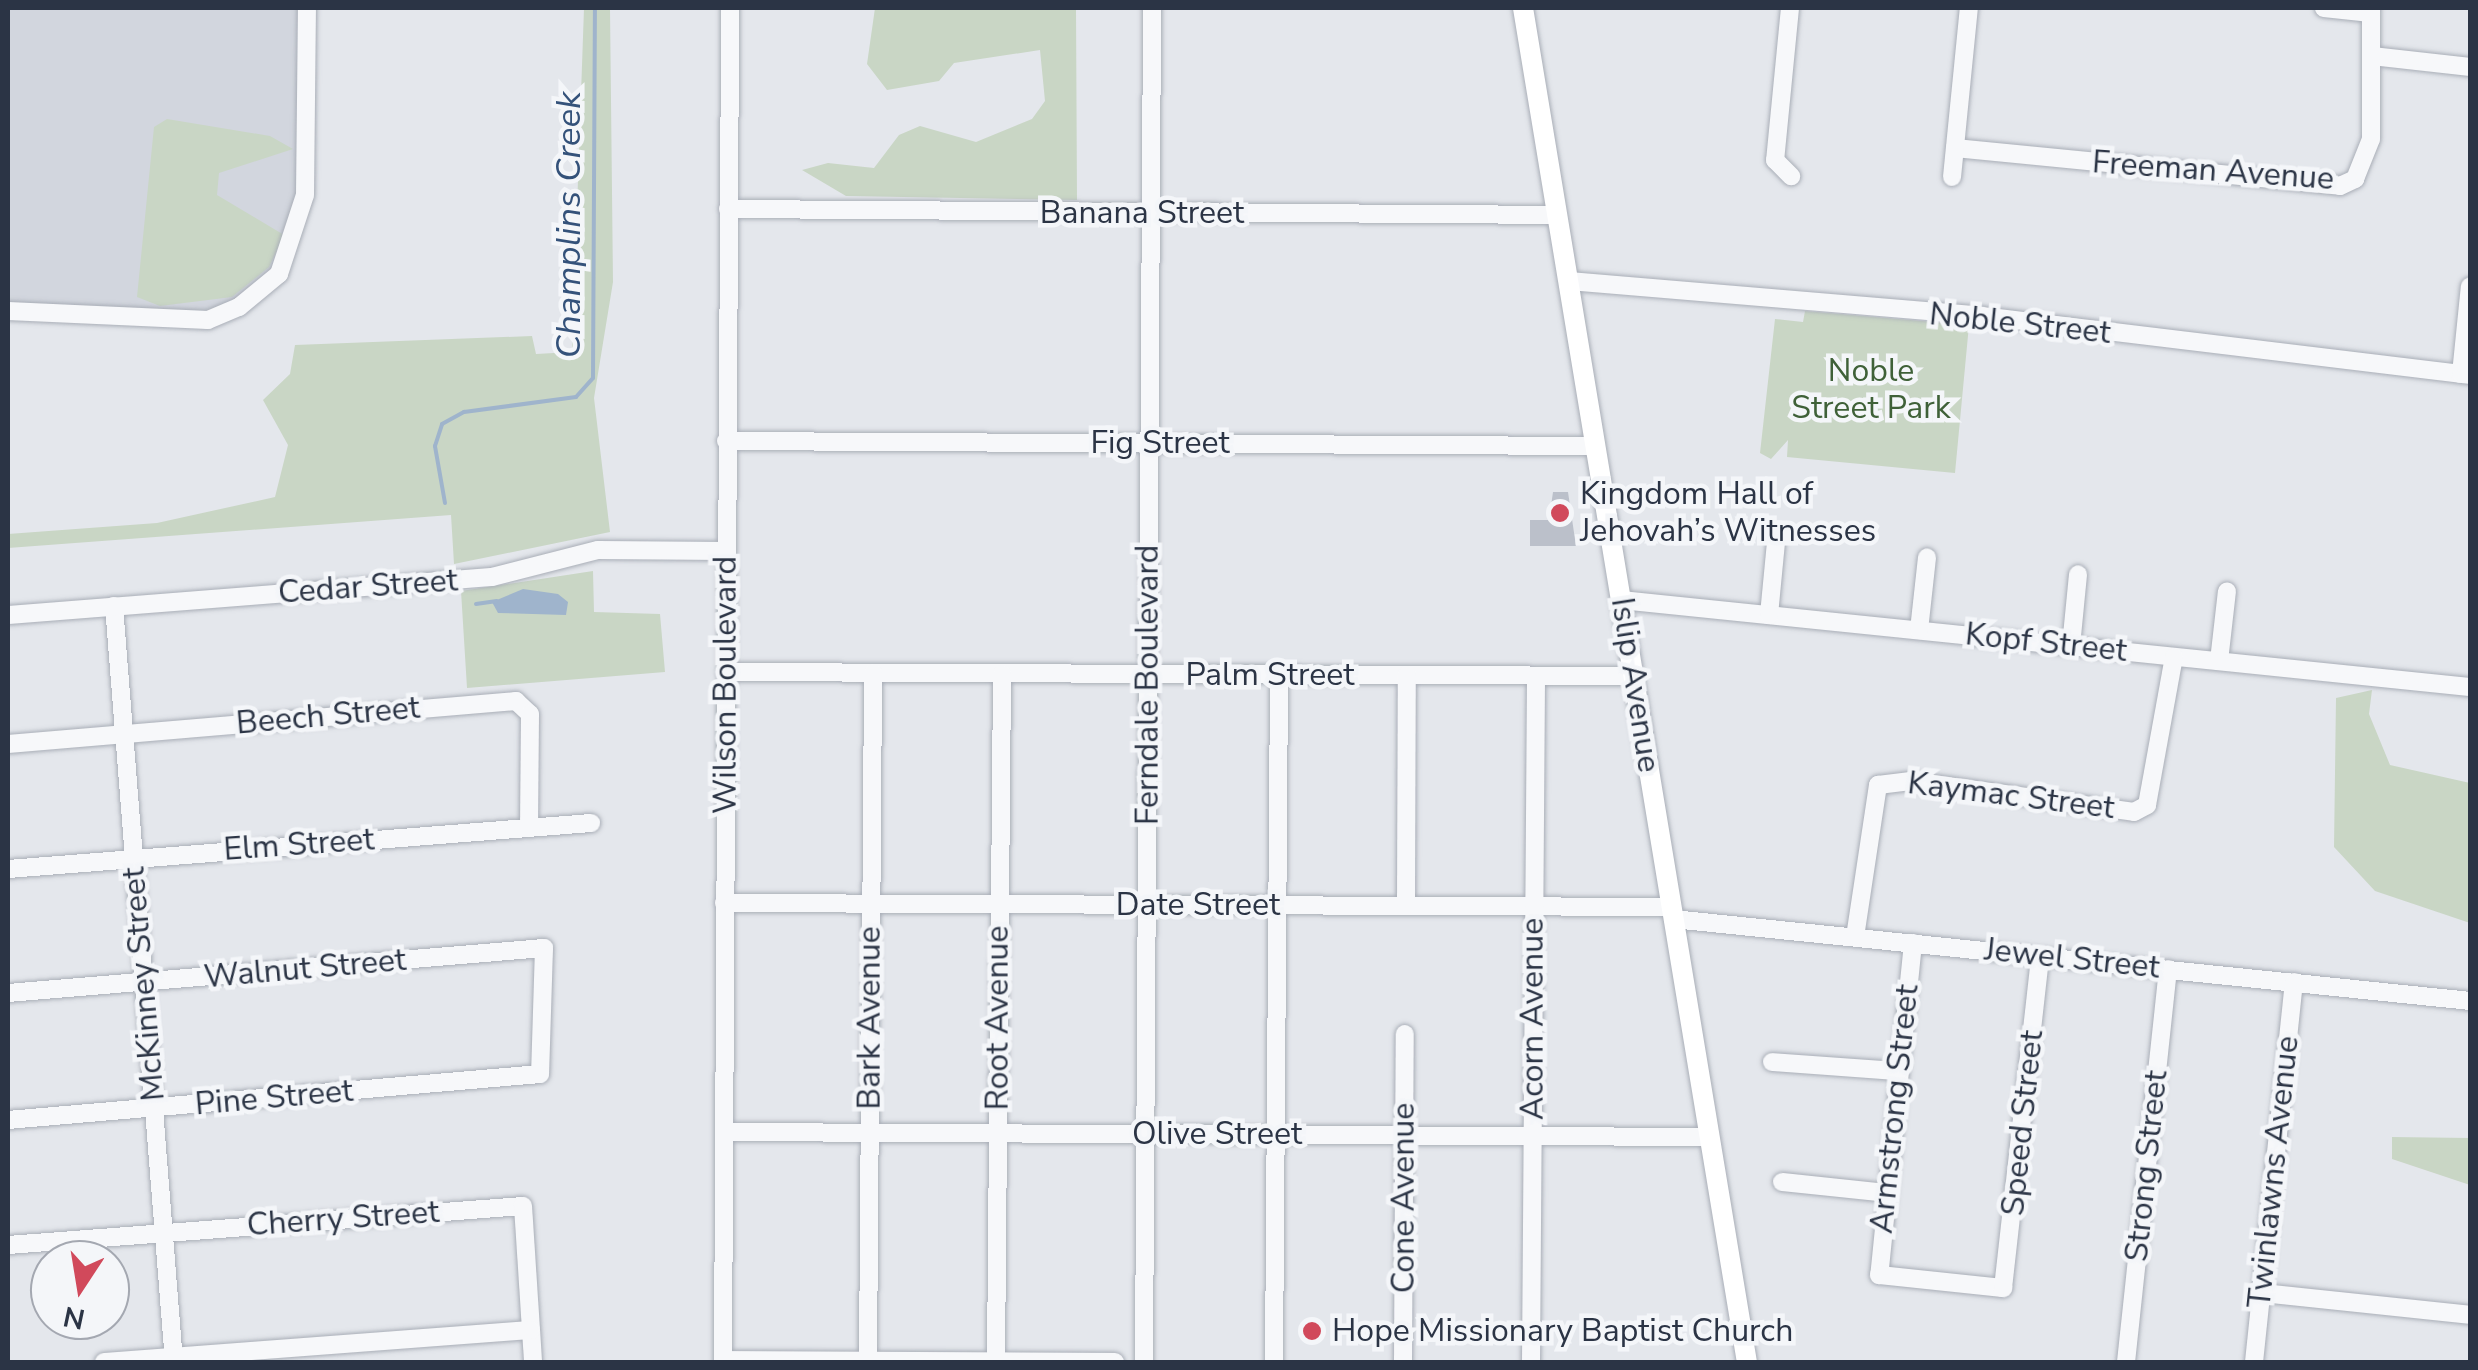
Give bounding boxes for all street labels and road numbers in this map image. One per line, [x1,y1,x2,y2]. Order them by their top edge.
street label: Freeman Avenue [2091,143,2335,199]
street label: Banana Street [1040,194,1244,232]
street label: Noble Street [1927,295,2113,353]
street label: Fig Street [1090,424,1230,462]
street label: Ferndale Boulevard [1129,545,1167,825]
street label: Wilson Boulevard [707,556,745,814]
street label: Cedar Street [277,562,459,612]
street label: Islip Avenue [1602,595,1668,775]
street label: Kopf Street [1963,615,2129,671]
street label: Palm Street [1186,656,1354,694]
street label: Beech Street [235,689,421,743]
street label: Kaymac Street [1905,764,2117,828]
street label: Elm Street [222,821,376,869]
street label: McKinney Street [115,865,173,1103]
street label: Date Street [1116,886,1280,924]
street label: Acorn Avenue [1514,918,1552,1120]
street label: Bark Avenue [851,926,889,1110]
street label: Root Avenue [979,926,1017,1110]
street label: Jewel Street [1983,931,2161,987]
street label: Walnut Street [202,941,408,997]
street label: Armstrong Street [1863,983,1927,1235]
street label: Speed Street [1994,1028,2052,1218]
street label: Twinlawns Avenue [2241,1034,2307,1310]
street label: Strong Street [2118,1068,2176,1264]
street label: Pine Street [193,1072,355,1124]
street label: Cone Avenue [1385,1103,1423,1293]
street label: Olive Street [1132,1115,1302,1153]
street label: Cherry Street [246,1193,440,1245]

